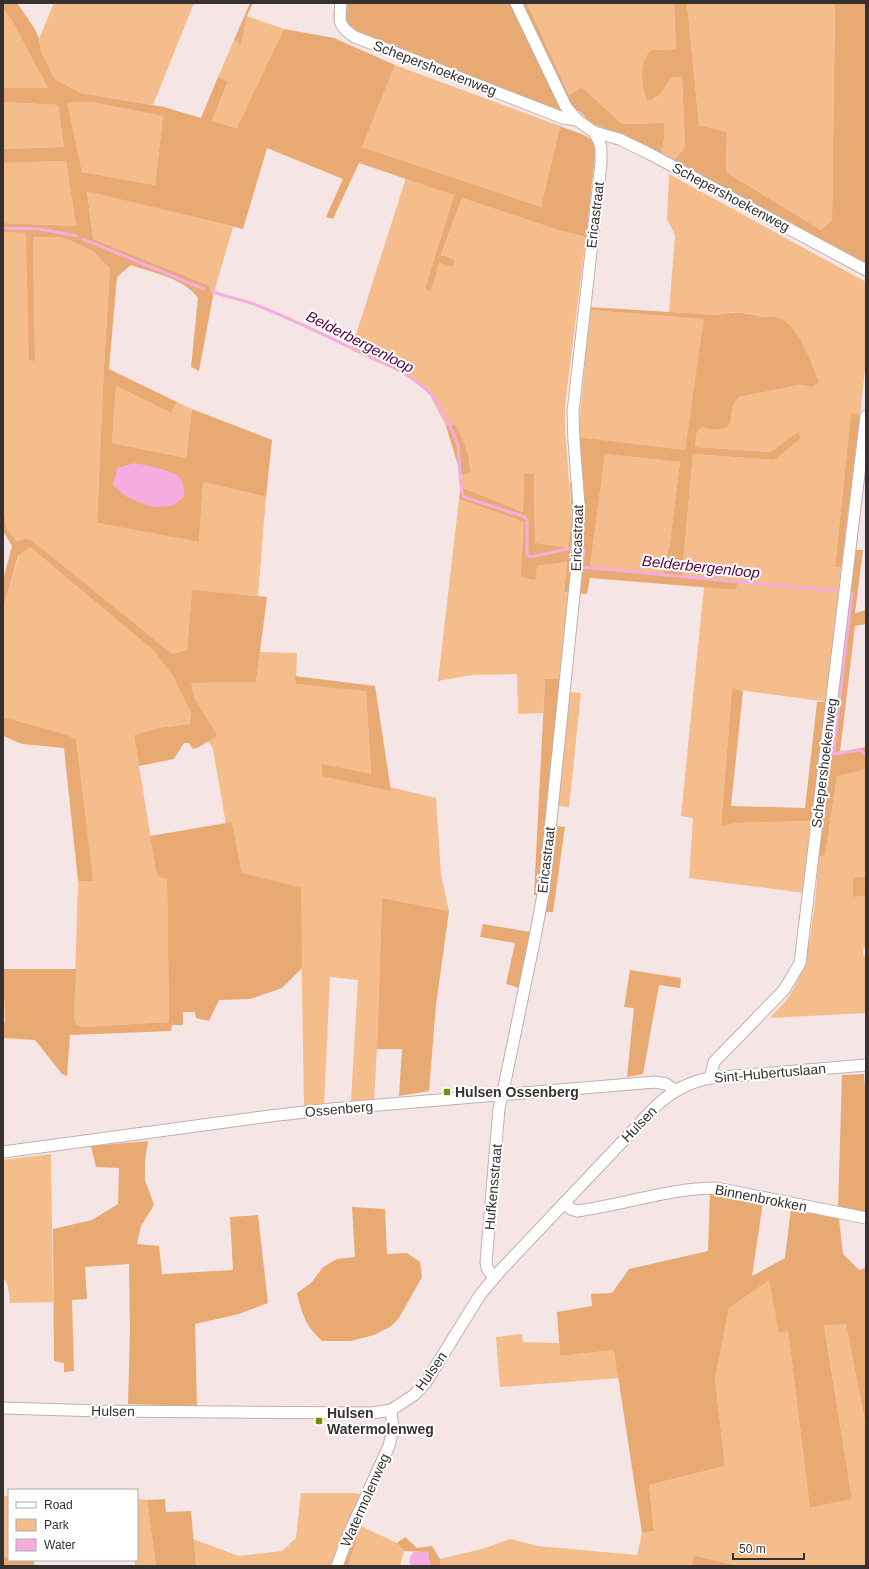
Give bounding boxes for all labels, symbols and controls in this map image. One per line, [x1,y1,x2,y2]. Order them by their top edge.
street label: Schepershoekenweg [371,37,499,99]
street label: Schepershoekenweg [670,159,792,235]
street label: Ericastraat [583,181,607,249]
water label: Belderbergenloop [304,307,417,376]
street label: Ericastraat [568,504,586,572]
water label: Belderbergenloop [641,552,761,581]
street label: Schepershoekenweg [808,697,840,829]
street label: Ericastraat [534,826,558,894]
street label: Sint-Hubertuslaan [713,1060,827,1086]
place label: Hulsen Ossenberg [455,1084,579,1100]
marker: Hulsen Ossenberg [442,1087,452,1097]
street label: Ossenberg [304,1098,374,1120]
street label: Hulsen [618,1103,660,1145]
street label: Hufkensstraat [481,1143,505,1231]
street label: Binnenbrokken [714,1181,808,1215]
street label: Hulsen [412,1349,450,1393]
street label: Hulsen [91,1403,135,1419]
place label: Hulsen Watermolenweg [327,1405,434,1437]
marker: Hulsen Watermolenweg [314,1416,324,1426]
street label: Watermolenweg [337,1451,393,1549]
legend [8,1489,138,1561]
text: Road [44,1498,73,1512]
text: Park [44,1518,70,1532]
scale bar [733,1535,804,1561]
text: Water [44,1538,76,1552]
text: 50 m [739,1542,766,1556]

